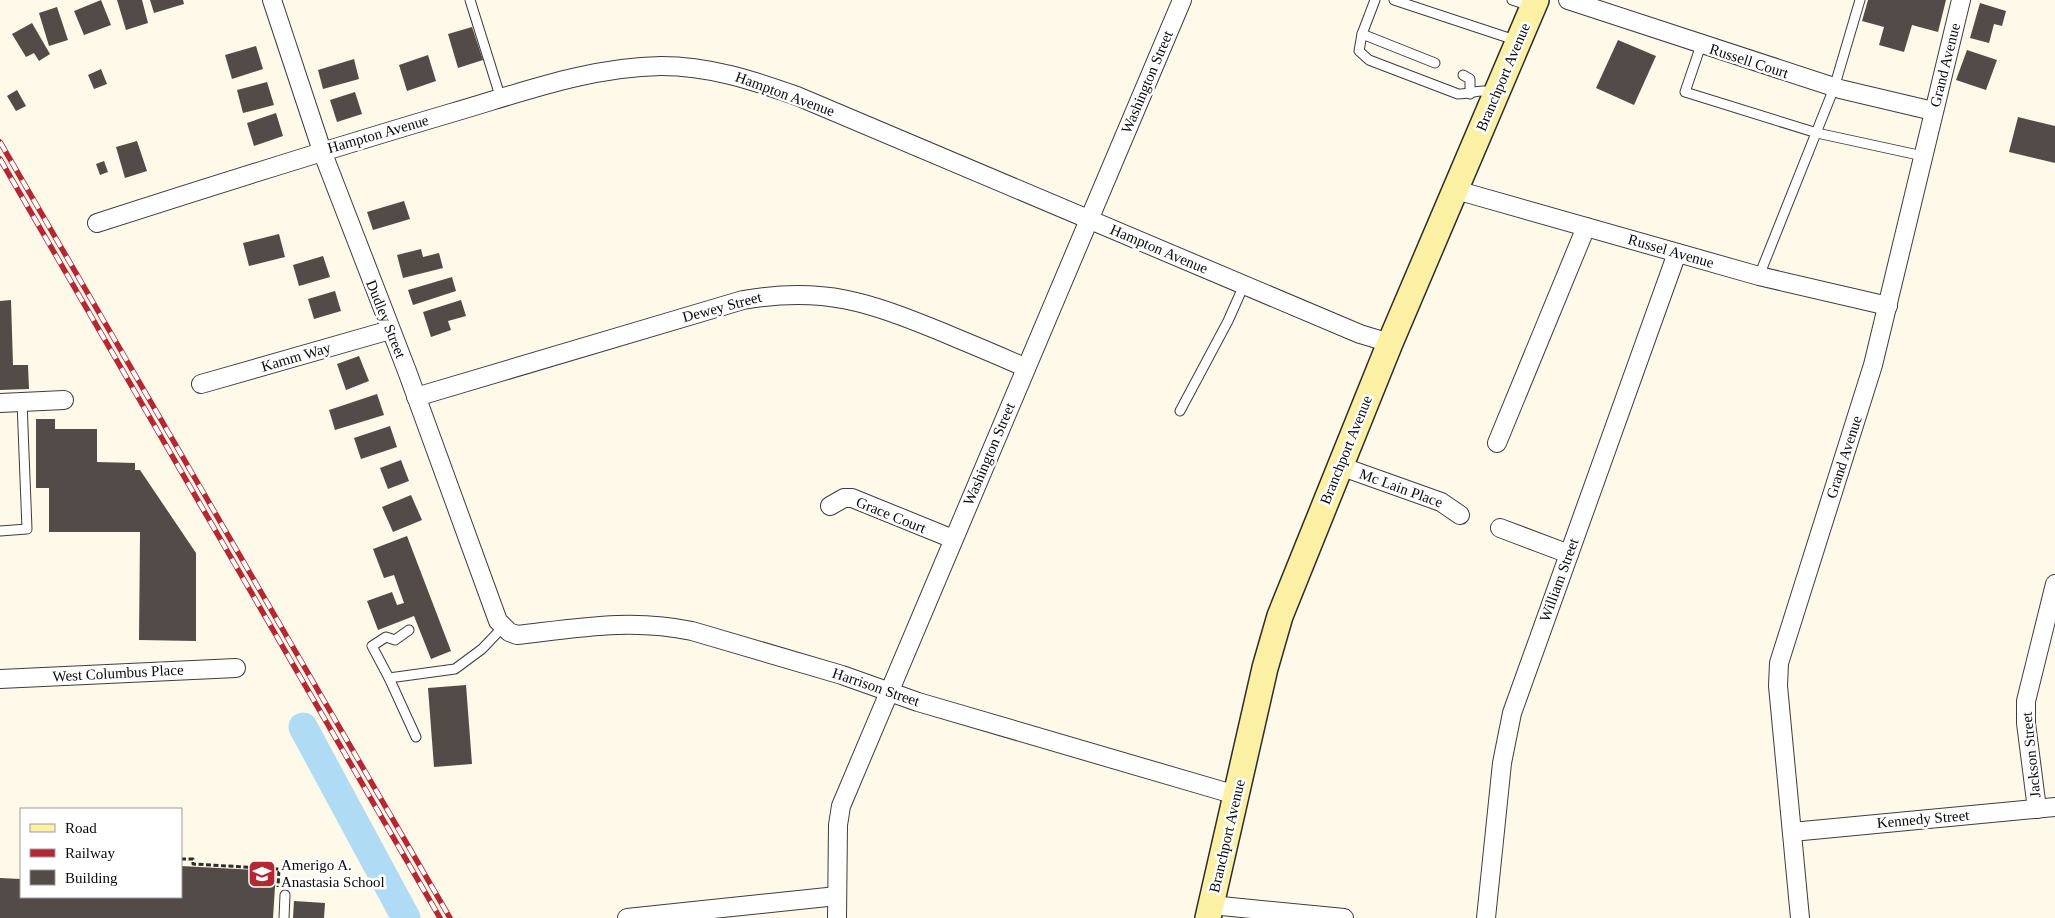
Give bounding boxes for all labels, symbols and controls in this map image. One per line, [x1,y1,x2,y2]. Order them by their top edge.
street label: Branchport Avenue [1473,20,1533,133]
street label: Grand Avenue [1927,21,1963,109]
street label: Washington Street [1118,27,1176,136]
street label: Russell Court [1707,41,1791,82]
street label: Hampton Avenue [733,69,837,119]
street label: Hampton Avenue [326,112,431,156]
street label: Hampton Avenue [1108,221,1210,277]
street label: Russel Avenue [1626,231,1716,271]
street label: Dudley Street [363,278,409,361]
street label: Dewey Street [681,289,764,325]
street label: Kamm Way [259,339,333,375]
street label: Branchport Avenue [1317,393,1375,507]
street label: Washington Street [960,399,1018,508]
street label: Grand Avenue [1823,413,1865,500]
street label: Mc Lain Place [1357,466,1445,511]
street label: Grace Court [854,494,929,537]
street label: William Street [1537,535,1582,624]
street label: West Columbus Place [52,662,184,684]
street label: Harrison Street [830,665,923,710]
street label: Jackson Street [2018,710,2043,799]
street label: Branchport Avenue [1206,777,1248,894]
street label: Kennedy Street [1876,807,1971,831]
legend [20,808,182,898]
text: Road [65,820,97,836]
text: Railway [65,845,115,861]
place label: Amerigo A. Anastasia School [281,857,385,890]
school or university icon: Amerigo A. Anastasia School [247,859,277,889]
text: Building [65,870,118,886]

